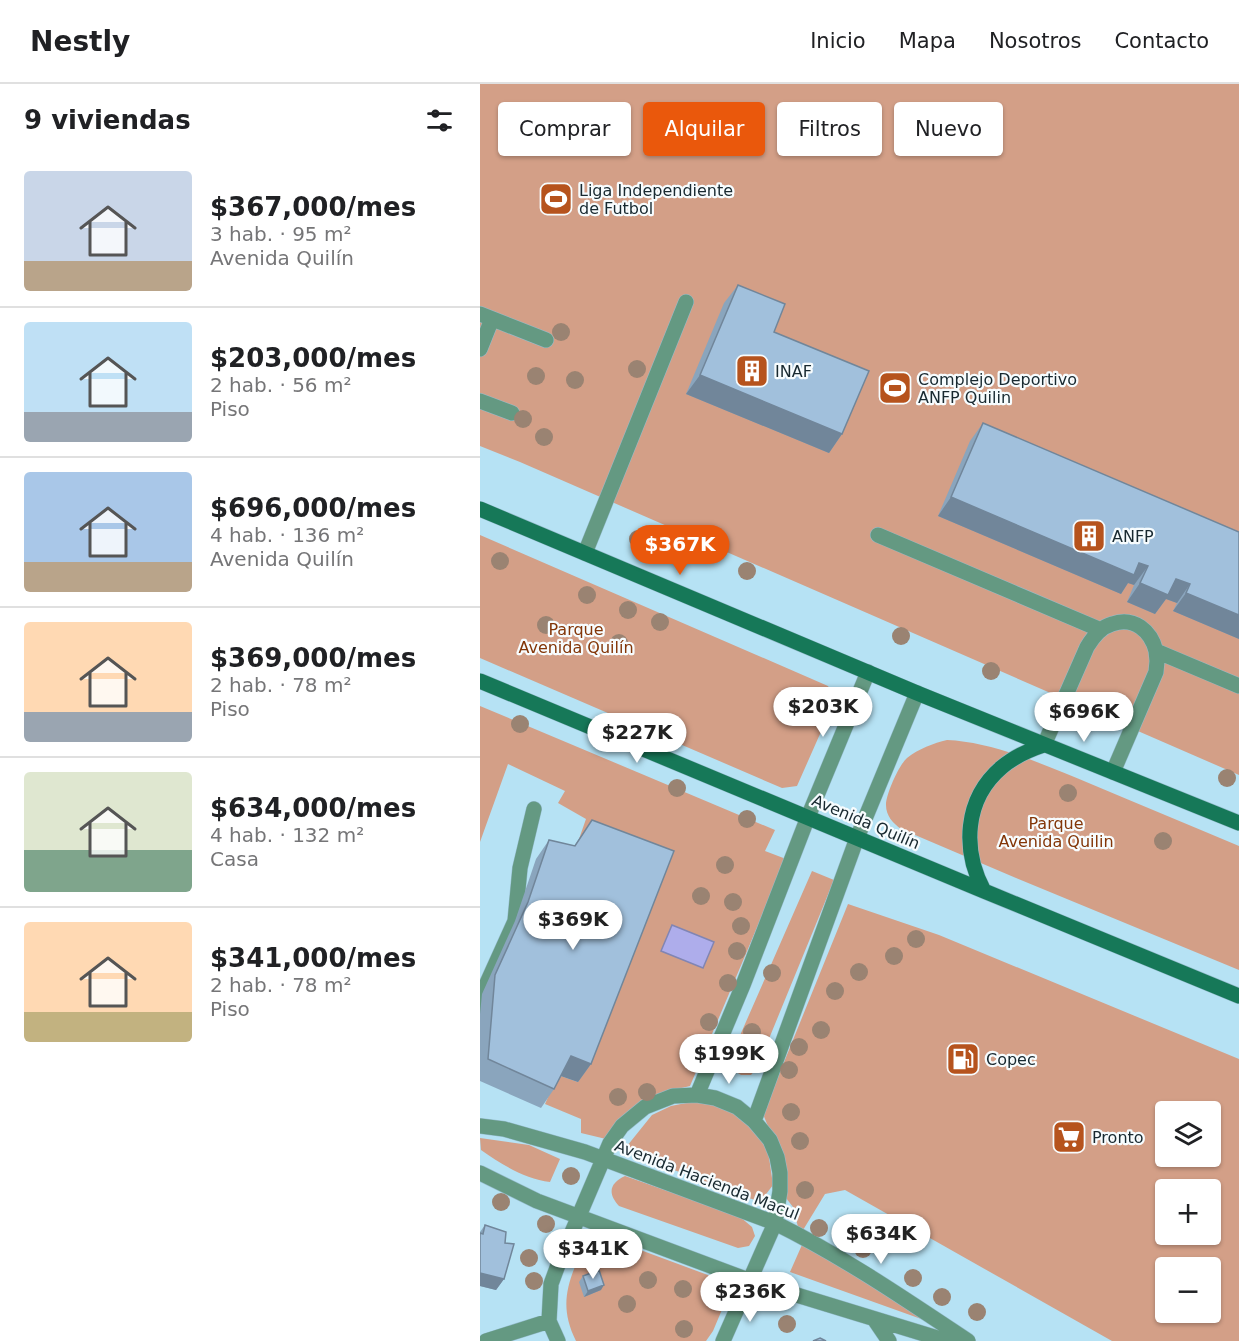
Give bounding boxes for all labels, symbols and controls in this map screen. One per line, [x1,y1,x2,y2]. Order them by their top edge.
text: Nestly [30,25,130,58]
text: Inicio [810,29,866,53]
text: Mapa [899,29,956,53]
text: Nosotros [989,29,1081,53]
text: Contacto [1114,29,1209,53]
chip: Comprar [498,102,631,156]
chip: Alquilar [643,102,765,156]
chip: Filtros [777,102,882,156]
chip: Nuevo [894,102,1003,156]
icon: filters [423,104,456,137]
text: 9 viviendas [24,105,191,135]
sports icon: Liga Independiente de Futbol [538,181,574,217]
place label: Liga Independiente de Futbol [579,181,733,218]
text: $367,000/mes [210,192,416,222]
icon: home [72,195,144,267]
text: 3 hab. · 95 m² [210,222,351,246]
text: Avenida Quilín [210,246,354,270]
text: $203,000/mes [210,343,416,373]
icon: home [72,346,144,418]
building icon: INAF [734,353,770,389]
place label: INAF [775,362,812,381]
sports icon: Complejo Deportivo ANFP Quilin [877,370,913,406]
place label: Complejo Deportivo ANFP Quilin [918,370,1077,407]
text: 2 hab. · 56 m² [210,373,351,397]
text: Piso [210,397,250,421]
text: $696,000/mes [210,493,416,523]
icon: home [72,496,144,568]
building icon: ANFP [1071,518,1107,554]
text: 4 hab. · 136 m² [210,523,364,547]
pin: $367K [638,525,722,576]
place label: ANFP [1112,527,1154,546]
text: $367K [644,532,716,556]
text: Avenida Quilín [210,547,354,571]
park label: Parque Avenida Quilín [518,620,634,657]
text: $369,000/mes [210,643,416,673]
icon: home [72,646,144,718]
text: 2 hab. · 78 m² [210,673,351,697]
pin: $203K [781,687,865,738]
pin: $696K [1042,692,1126,743]
text: $203K [787,694,859,718]
text: Piso [210,697,250,721]
text: $696K [1048,699,1120,723]
pin: $227K [595,713,679,764]
text: $227K [601,720,673,744]
street label: Avenida Quilín [809,791,923,853]
text: $634,000/mes [210,793,416,823]
icon: home [72,796,144,868]
park label: Parque Avenida Quilin [998,814,1114,851]
text: 4 hab. · 132 m² [210,823,364,847]
text: Casa [210,847,259,871]
pin: $369K [531,900,615,951]
text: $369K [537,907,609,931]
text: $341,000/mes [210,943,416,973]
icon: home [72,946,144,1018]
text: 2 hab. · 78 m² [210,973,351,997]
text: Piso [210,997,250,1021]
pin: $199K [687,1034,771,1085]
text: $199K [693,1041,765,1065]
fuel station icon: Copec [945,1041,981,1077]
place label: Copec [986,1050,1036,1069]
map controls [1155,1101,1221,1323]
button: layers [1155,1101,1221,1167]
supermarket icon: Pronto [1051,1119,1087,1155]
place label: Pronto [1092,1128,1144,1147]
street label: Avenida Hacienda Macul [612,1136,802,1224]
button: + [1155,1179,1221,1245]
pin: $634K [839,1214,923,1265]
text: $634K [845,1221,917,1245]
pin: $341K [551,1229,635,1280]
text: $341K [557,1236,629,1260]
button: − [1155,1257,1221,1323]
pin: $236K [708,1272,792,1323]
text: $236K [714,1279,786,1303]

